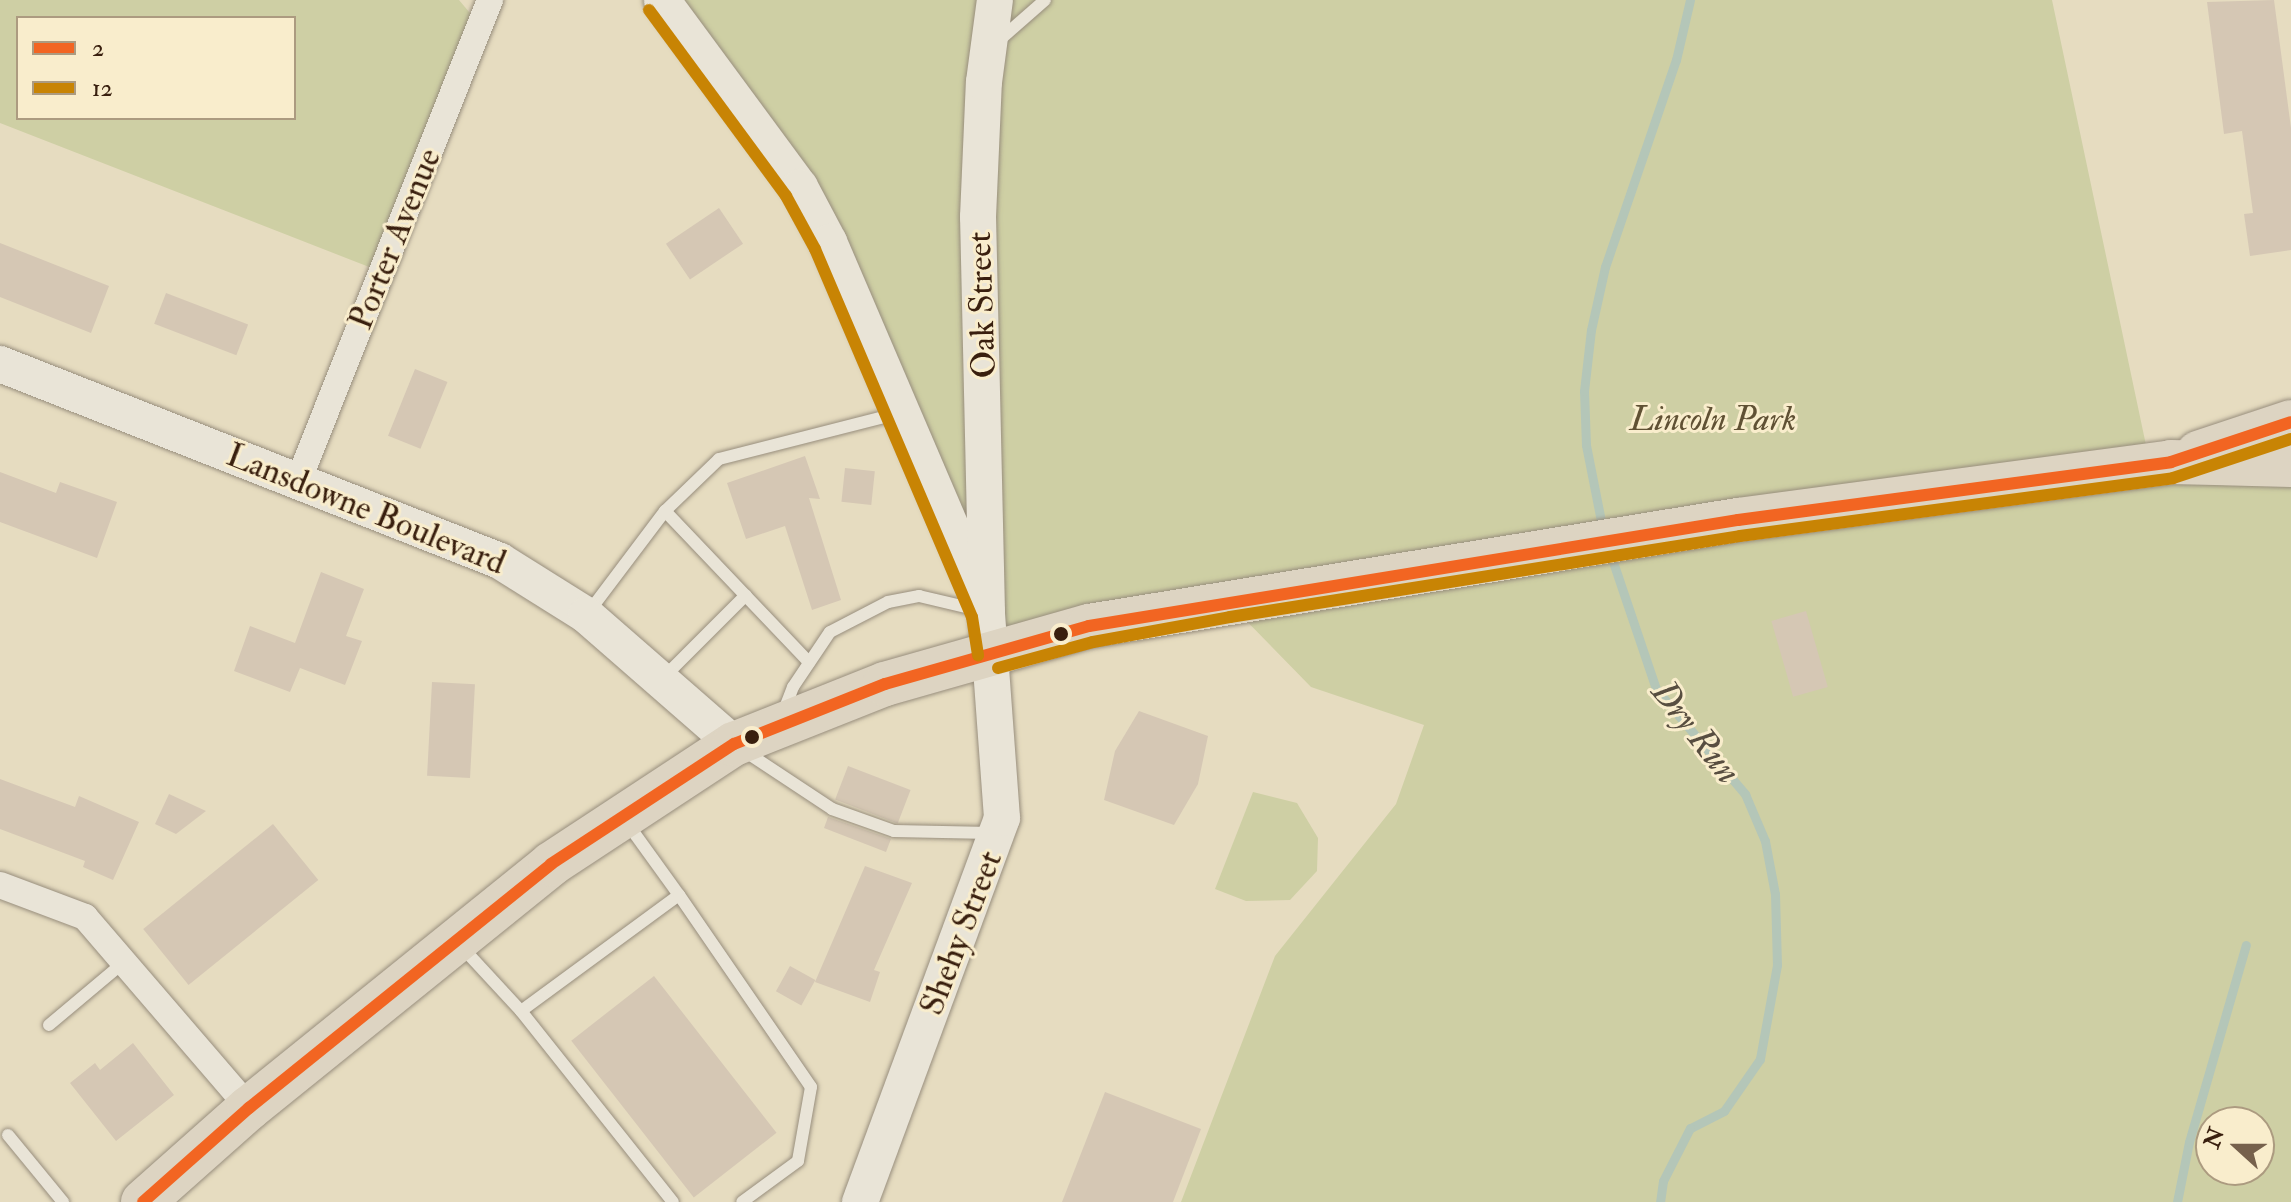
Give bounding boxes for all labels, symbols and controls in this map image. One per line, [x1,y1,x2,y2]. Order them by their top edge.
legend [16,16,296,120]
text: 2 [92,33,104,64]
text: 12 [92,73,113,104]
street label: Porter Avenue [340,143,450,335]
street label: Oak Street [959,231,1005,379]
park label: Lincoln Park [1630,400,1796,440]
street label: Lansdowne Boulevard [221,434,511,584]
unlabelled marker [1053,626,1069,642]
water label: Dry Run [1642,672,1750,792]
unlabelled marker [744,729,760,745]
street label: Shehy Street [911,845,1011,1021]
north arrow [2195,1106,2275,1186]
text: N [2198,1124,2231,1152]

